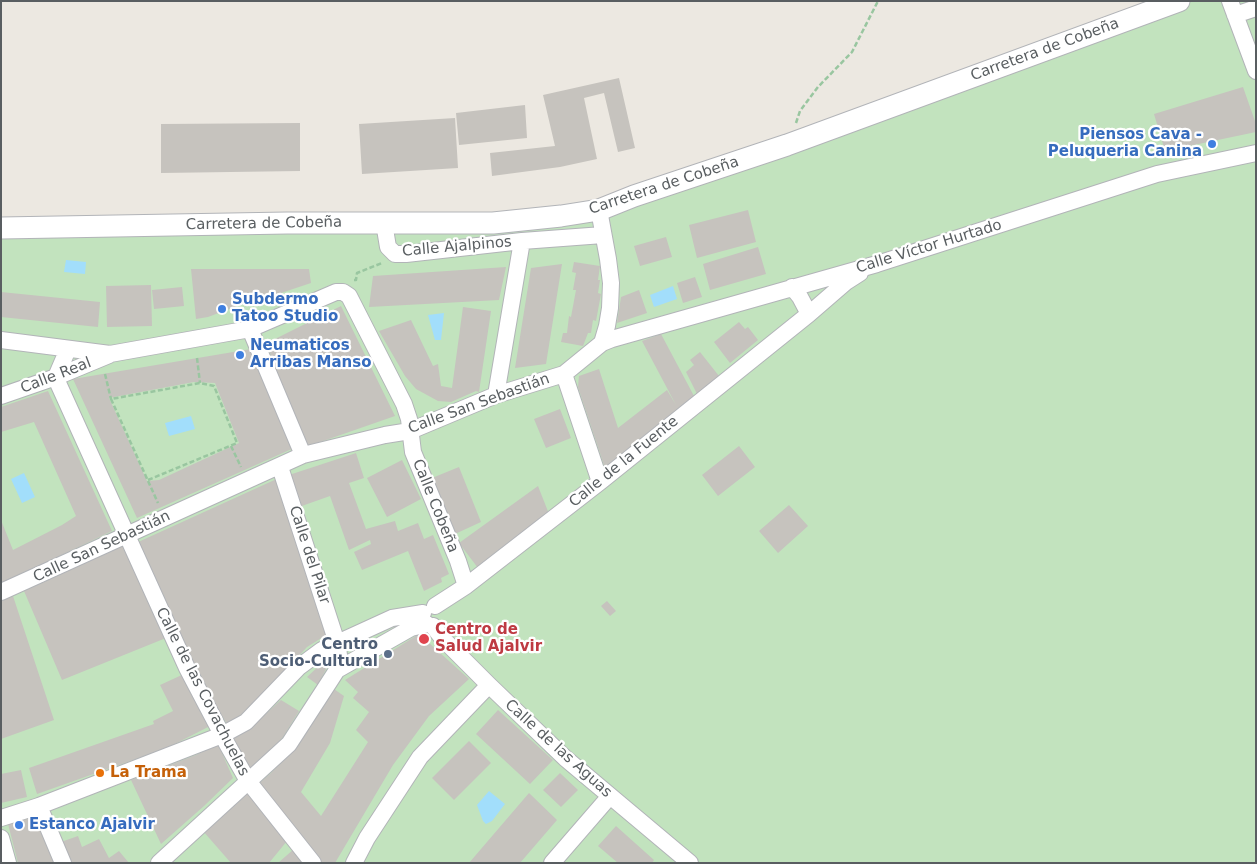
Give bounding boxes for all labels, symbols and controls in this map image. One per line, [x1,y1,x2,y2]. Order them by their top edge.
street label: Carretera de Cobeña [968,15,1122,85]
place label: Piensos Cava - Peluqueria Canina [1048,126,1202,161]
marker: Piensos Cava - Peluqueria Canina [1206,138,1218,150]
street label: Carretera de Cobeña [587,153,741,219]
street label: Carretera de Cobeña [186,214,342,234]
street label: Calle Víctor Hurtado [854,216,1004,278]
street label: Calle Ajalpinos [401,233,513,261]
place label: Subdermo Tatoo Studio [232,291,338,326]
marker: Subdermo Tatoo Studio [216,303,228,315]
place label: Neumaticos Arribas Manso [250,337,372,372]
marker: Neumaticos Arribas Manso [234,349,246,361]
street label: Calle Real [18,354,94,398]
street label: Calle San Sebastián [406,370,552,438]
street label: Calle de la Fuente [566,413,682,511]
street label: Calle Cobeña [408,457,462,555]
street label: Calle del Pilar [285,504,333,606]
street label: Calle San Sebastián [31,507,173,587]
street label: Calle de las Covachuelas [152,605,252,779]
place label: Centro de Salud Ajalvir [435,621,542,656]
marker: Centro de Salud Ajalvir [417,632,431,646]
place label: Centro Socio-Cultural [259,636,378,671]
marker: Centro Socio-Cultural [382,648,394,660]
street label: Calle de las Aguas [501,696,615,802]
place label: La Trama [110,764,187,782]
marker: La Trama [94,767,106,779]
place label: Estanco Ajalvir [29,816,155,834]
marker: Estanco Ajalvir [13,819,25,831]

